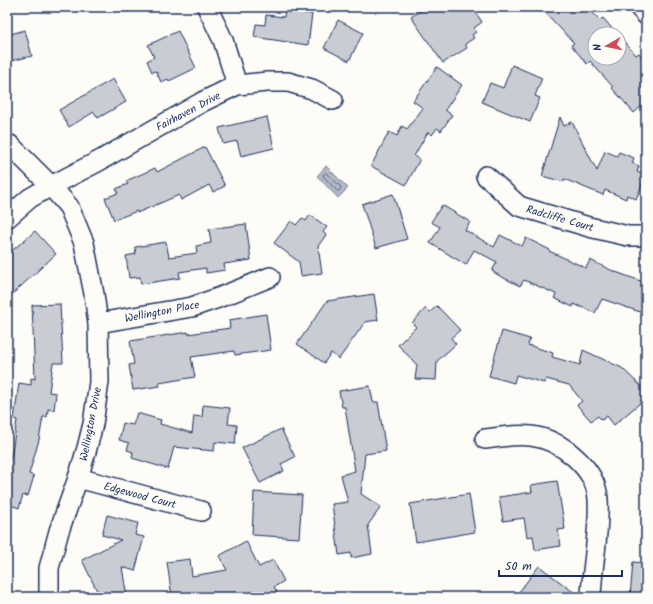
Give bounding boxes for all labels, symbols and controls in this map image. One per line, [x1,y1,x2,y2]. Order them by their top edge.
north arrow [587,26,627,66]
text: N [589,43,608,52]
street label: Fairhaven Drive [153,87,224,137]
street label: Radcliffe Court [524,201,596,237]
street label: Wellington Place [123,296,201,328]
street label: Wellington Drive [75,386,107,463]
street label: Edgewood Court [102,478,179,514]
scale bar [499,552,622,578]
text: 50 m [505,557,532,576]

